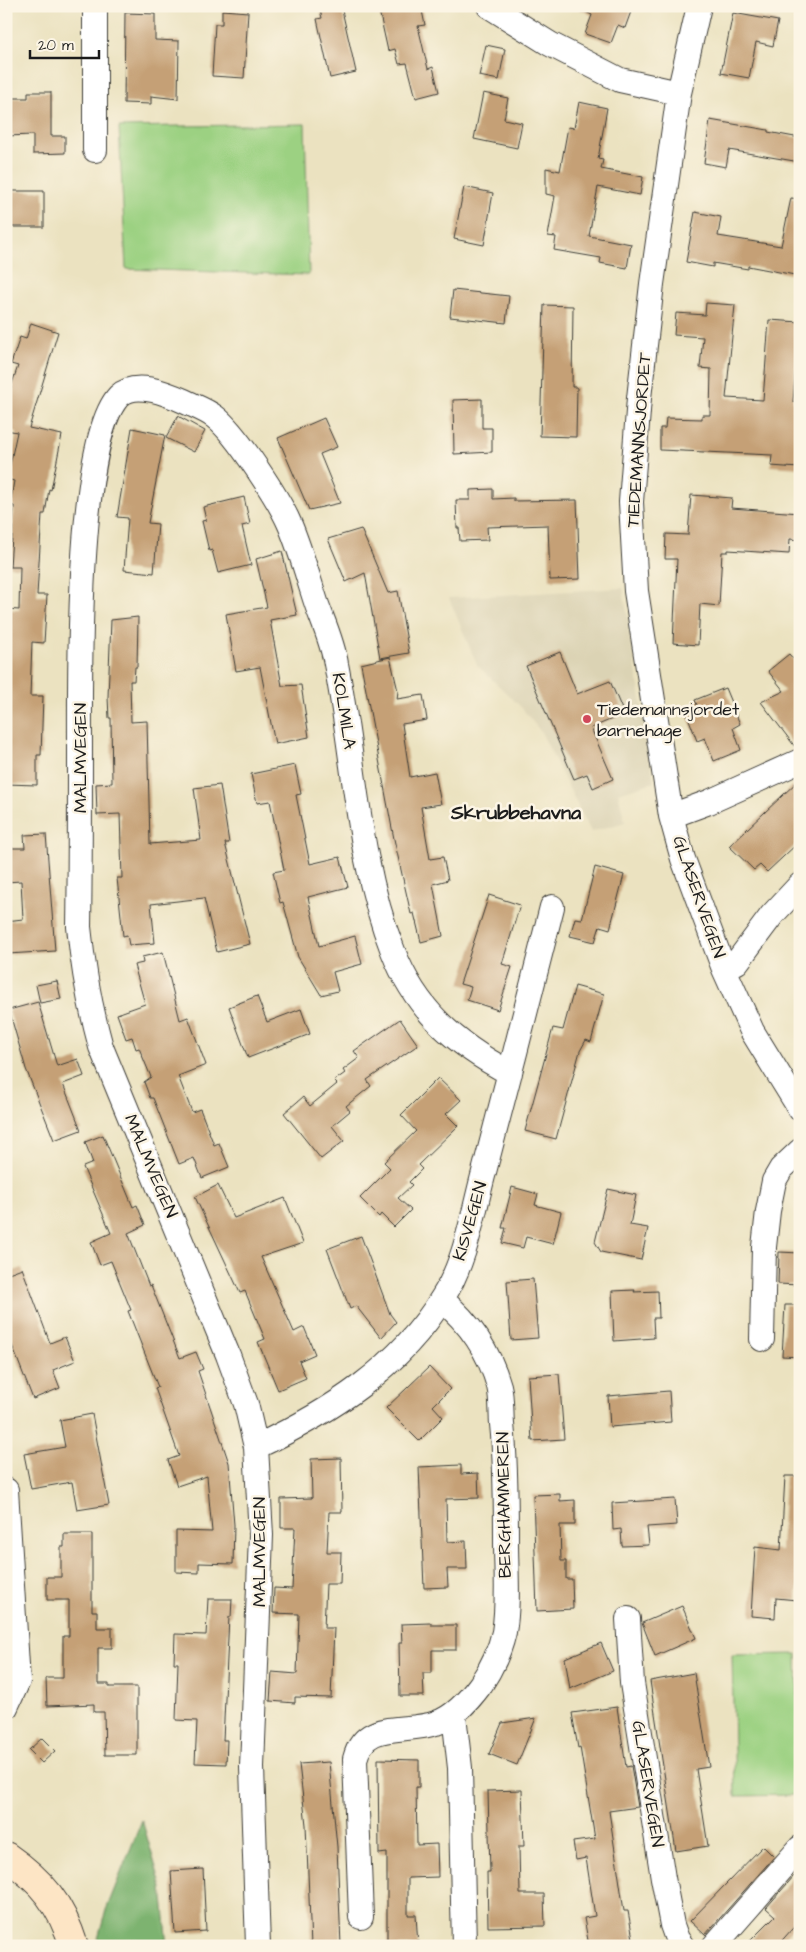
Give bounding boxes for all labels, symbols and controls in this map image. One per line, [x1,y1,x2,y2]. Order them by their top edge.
scale bar [30,28,99,60]
text: 20 m [38,35,74,56]
street label: TIEDEMANNSJORDET [620,351,658,528]
street label: KOLMILA [326,671,362,751]
place label: Tiedemannsjordet barnehage [597,697,740,744]
street label: MALMVEGEN [68,703,93,813]
marker: Tiedemannsjordet barnehage [581,713,593,725]
district label: Skrubbehavna [450,799,582,827]
street label: GLASERVEGEN [666,832,732,962]
street label: MALMVEGEN [118,1110,184,1222]
street label: KISVEGEN [447,1178,493,1264]
street label: BERGHAMMEREN [490,1432,518,1578]
street label: MALMVEGEN [247,1497,272,1607]
street label: GLASERVEGEN [626,1719,670,1849]

